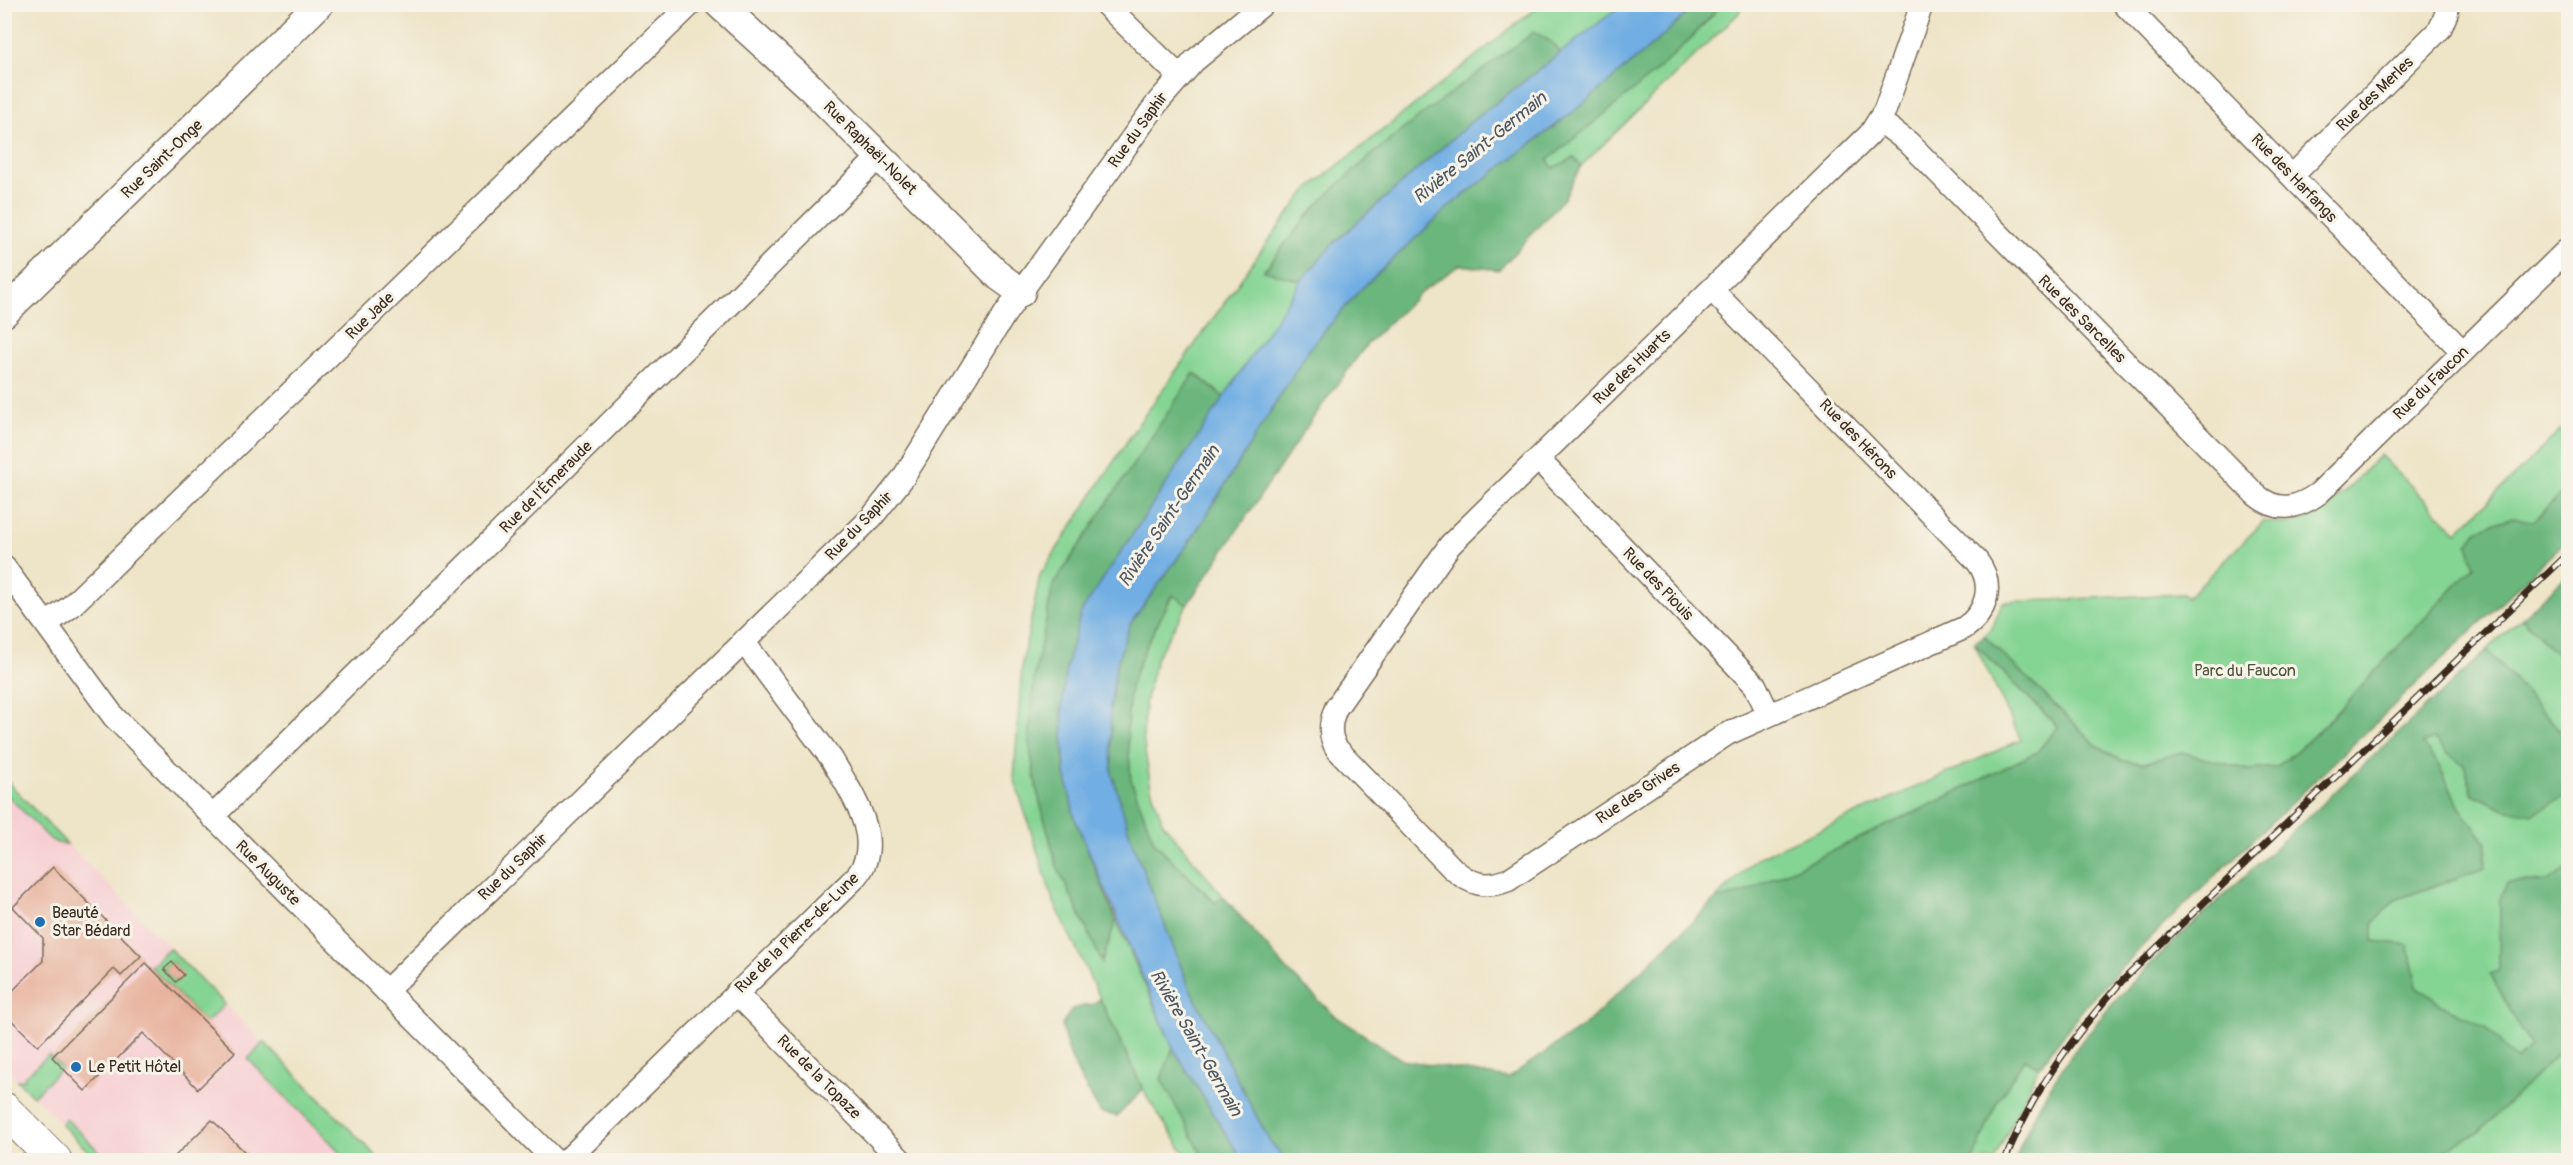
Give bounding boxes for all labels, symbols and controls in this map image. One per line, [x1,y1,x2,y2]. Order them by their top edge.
street label: Rue des Merles [2332,52,2418,136]
water label: Rivière Saint-Germain [1408,86,1552,209]
street label: Rue du Saphir [1104,88,1172,172]
street label: Rue Raphaël-Nolet [819,97,922,200]
street label: Rue Saint-Onge [117,115,207,203]
street label: Rue des Harfangs [2247,129,2341,227]
street label: Rue des Sarcelles [2034,271,2130,367]
street label: Rue Jade [342,288,398,344]
street label: Rue des Huarts [1589,325,1675,409]
street label: Rue du Faucon [2389,342,2473,424]
street label: Rue des Hérons [1815,395,1901,483]
street label: Rue de l'Émeraude [495,436,597,538]
water label: Rivière Saint-Germain [1113,440,1225,591]
street label: Rue du Saphir [821,487,897,565]
street label: Rue des Piouis [1618,543,1698,625]
park label: Parc du Faucon [2194,661,2296,681]
street label: Rue des Grives [1592,758,1684,828]
street label: Rue du Saphir [474,829,552,905]
street label: Rue Auguste [231,836,305,910]
street label: Rue de la Pierre-de-Lune [731,868,863,997]
place label: Beauté Star Bédard [52,903,130,941]
marker: Beauté Star Bédard [33,915,47,929]
water label: Rivière Saint-Germain [1145,966,1248,1121]
street label: Rue de la Topaze [773,1031,865,1123]
place label: Le Petit Hôtel [88,1057,181,1077]
marker: Le Petit Hôtel [69,1060,83,1074]

